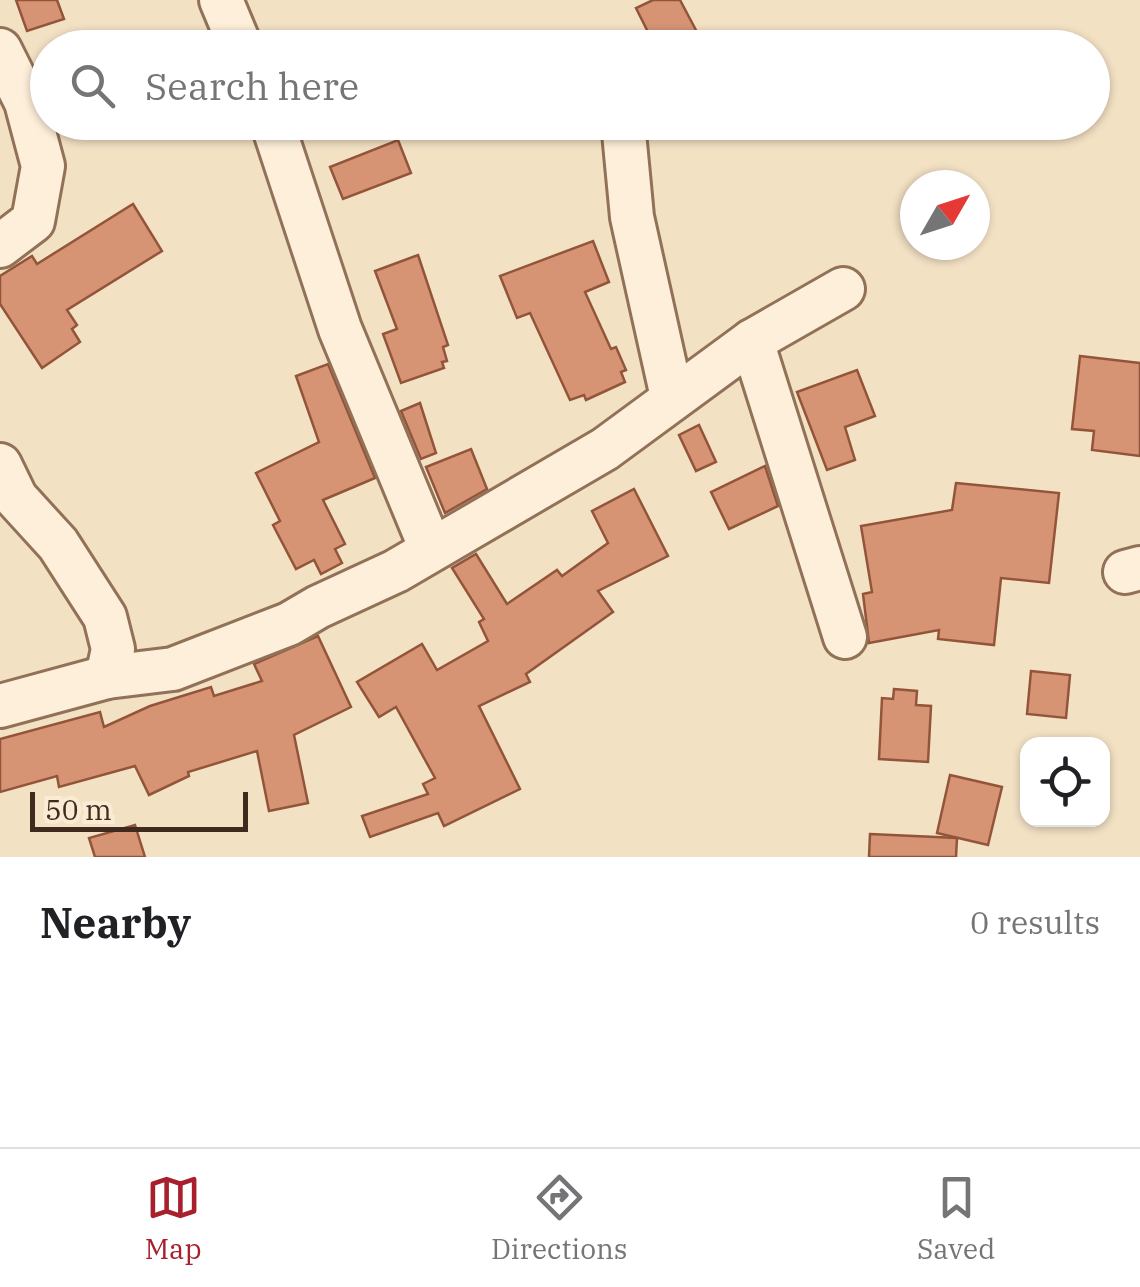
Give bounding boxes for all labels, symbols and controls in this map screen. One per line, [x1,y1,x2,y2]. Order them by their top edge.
search box [30,30,1110,140]
icon: search [65,58,120,113]
text: Search here [145,61,359,110]
north arrow [900,170,990,260]
map controls [1020,737,1110,827]
button: locate [1020,737,1110,827]
scale bar [30,787,248,831]
text: 50 m [45,791,112,828]
text: Nearby [40,895,191,950]
text: 0 results [970,901,1100,943]
tab: Map [145,1170,202,1267]
tab: Directions [491,1170,628,1267]
tab: Saved [917,1170,995,1267]

